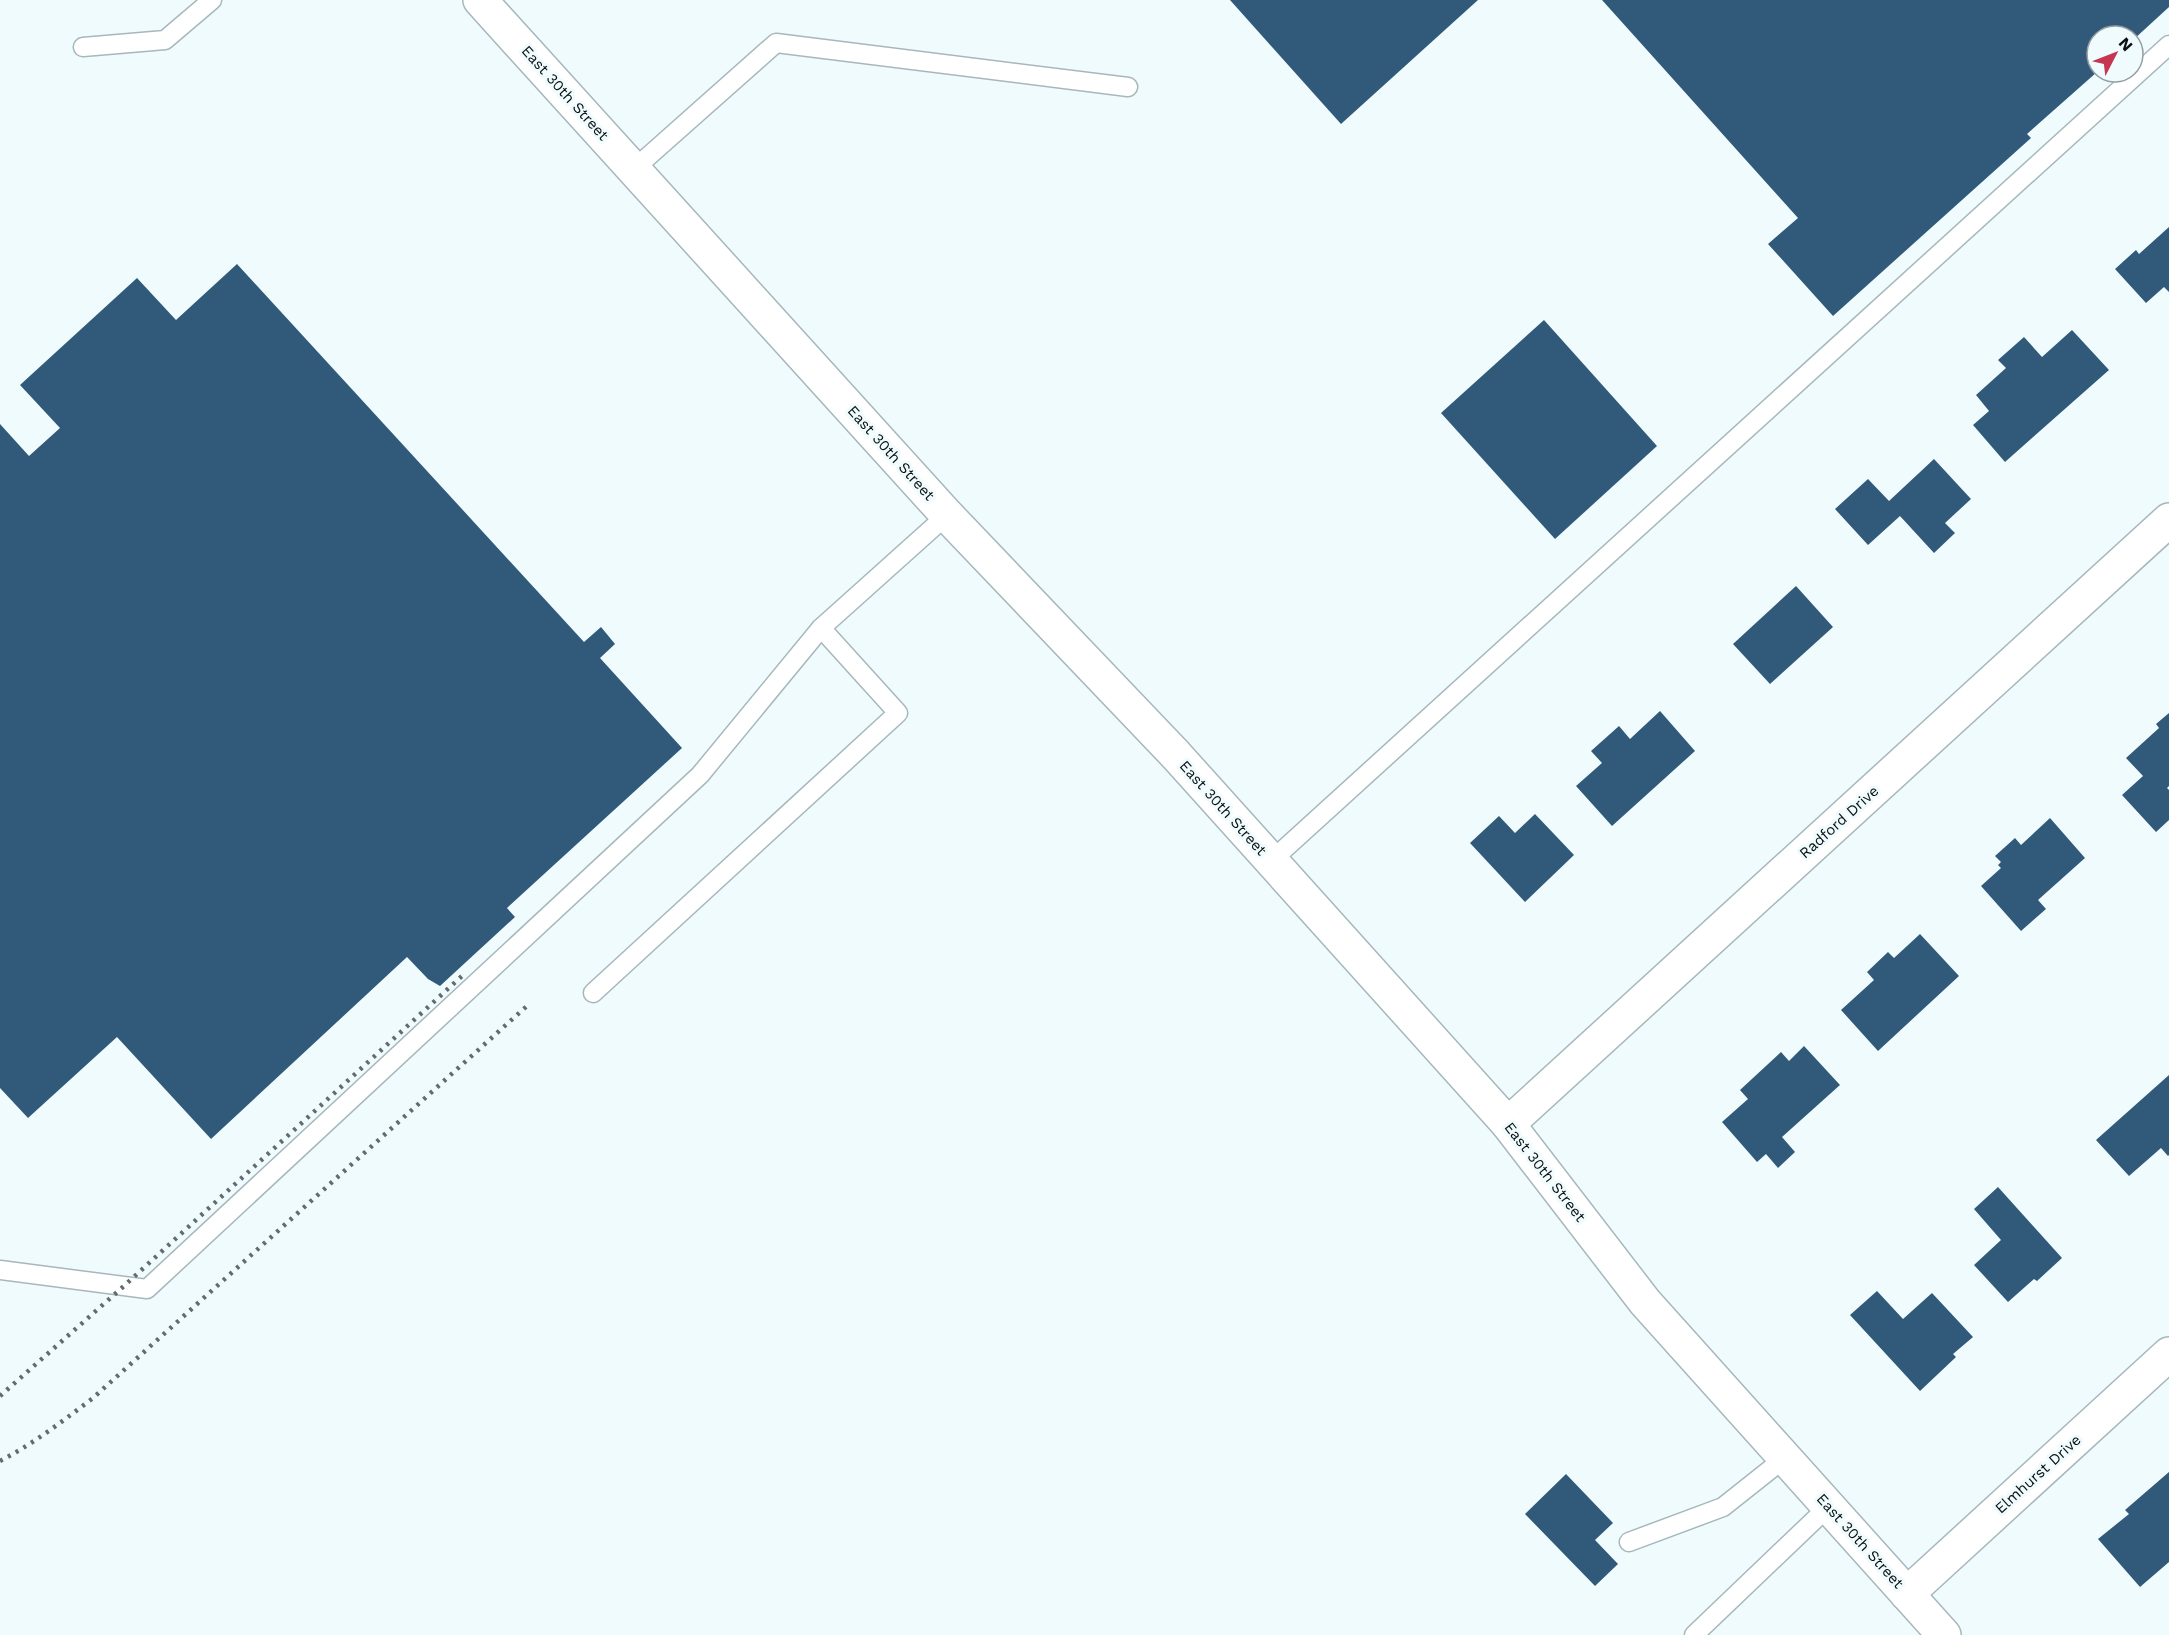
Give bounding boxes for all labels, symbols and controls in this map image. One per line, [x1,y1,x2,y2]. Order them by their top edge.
north arrow [2085,24,2145,84]
text: N [2115,34,2137,55]
street label: East 30th Street [518,42,613,145]
street label: East 30th Street [844,402,939,505]
street label: East 30th Street [1176,757,1271,860]
street label: Radford Drive [1796,782,1882,862]
street label: East 30th Street [1501,1119,1590,1226]
street label: Elmhurst Drive [1991,1431,2085,1517]
street label: East 30th Street [1813,1490,1908,1593]

